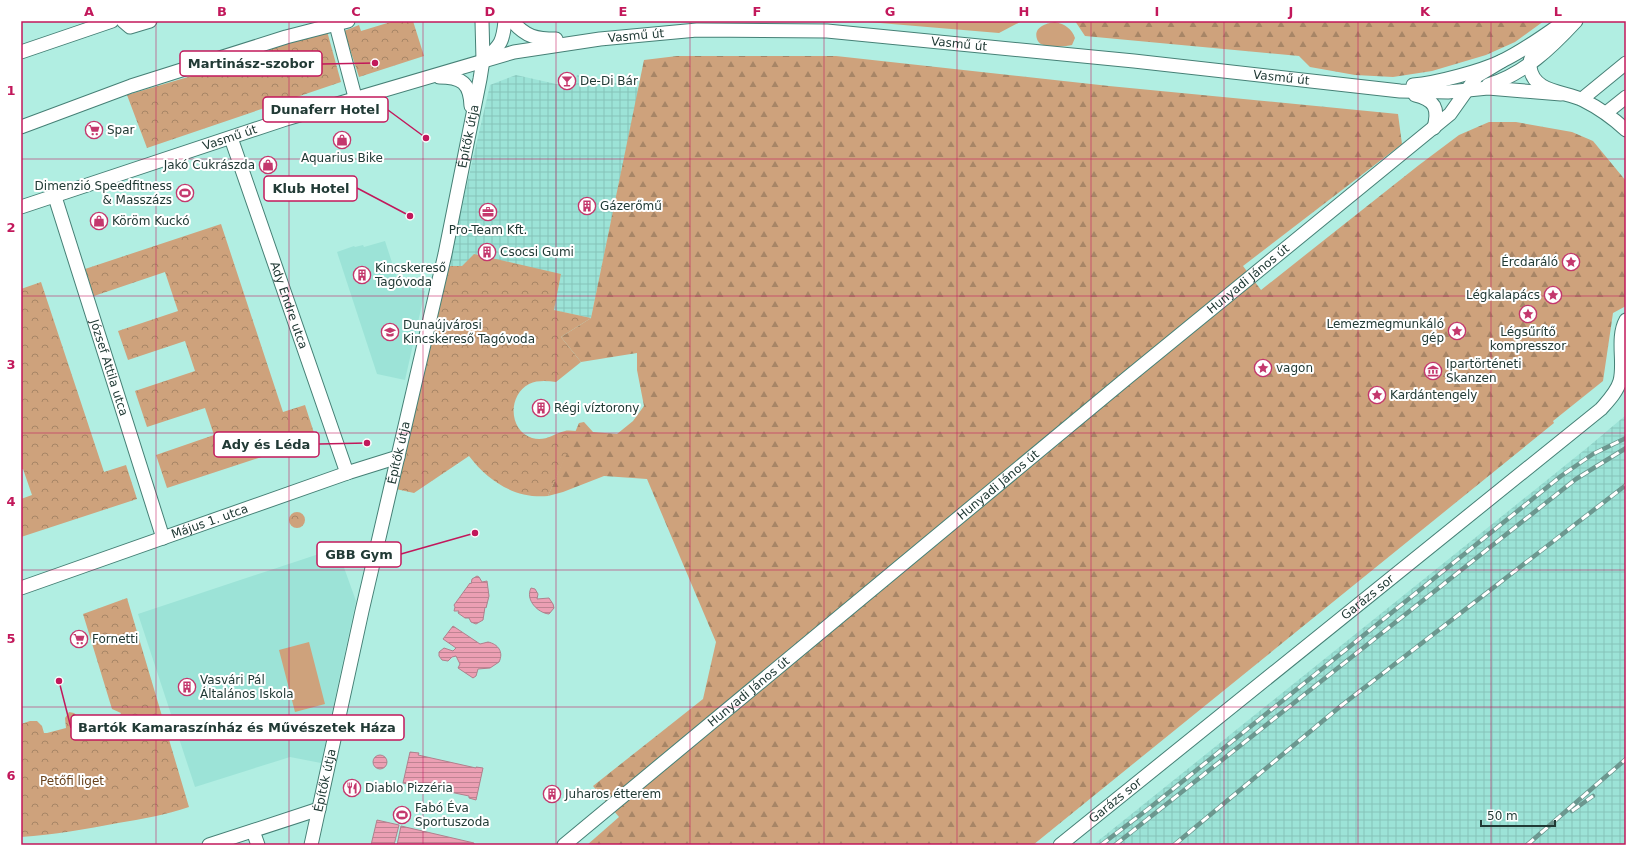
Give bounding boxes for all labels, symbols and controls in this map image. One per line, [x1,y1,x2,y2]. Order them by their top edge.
text: A [84,4,94,19]
text: B [217,4,227,19]
text: C [351,4,361,19]
text: D [485,4,496,19]
text: E [619,4,627,19]
text: F [753,4,761,19]
text: G [885,4,895,19]
text: H [1019,4,1029,19]
text: I [1155,4,1159,19]
text: J [1288,4,1293,19]
text: K [1420,4,1431,19]
text: L [1554,4,1562,19]
street label: Vasmű út [607,26,665,45]
street label: Vasmű út [930,34,988,54]
callout: Martinász-szobor [180,51,322,76]
text: Martinász-szobor [188,56,315,71]
street label: Vasmű út [1253,68,1310,88]
bar icon: De-Di Bár [557,71,577,91]
place label: De-Di Bár [580,74,638,88]
text: 1 [6,83,16,98]
callout: Dunaferr Hotel [263,97,388,122]
text: Dunaferr Hotel [270,102,380,117]
street label: Építők útja [454,103,482,169]
supermarket icon: Spar [84,120,104,140]
street label: Vasmű út [201,122,259,153]
place label: Spar [107,123,135,137]
shop icon: Aquarius Bike [332,130,352,150]
place label: Aquarius Bike [301,151,383,165]
shop icon: Jakó Cukrászda [258,155,278,175]
place label: Jakó Cukrászda [163,158,255,172]
callout: Klub Hotel [264,176,357,201]
place label: Dimenzió Speedfitness & Masszázs [35,179,172,207]
text: Klub Hotel [273,181,349,196]
sports icon: Dimenzió Speedfitness & Masszázs [175,183,195,203]
building icon: Gázerőmű [577,196,597,216]
place label: Gázerőmű [600,199,662,213]
office icon: Pro-Team Kft. [478,202,498,222]
shop icon: Köröm Kuckó [89,211,109,231]
place label: Köröm Kuckó [112,214,189,228]
text: 2 [6,220,16,235]
place label: Pro-Team Kft. [449,223,527,237]
street label: Hunyadi János út [1204,241,1292,317]
building icon: Csocsi Gumi [477,242,497,262]
place label: Csocsi Gumi [500,245,574,259]
place icon: Ércdaráló [1561,252,1581,272]
place label: Ércdaráló [1501,254,1558,269]
street label: Ady Endre utca [267,260,311,351]
place label: Kincskereső Tagóvoda [374,261,446,289]
building icon: Kincskereső Tagóvoda [352,265,372,285]
place icon: Légkalapács [1543,285,1563,305]
place label: Légkalapács [1466,288,1540,302]
place icon: Légsűrítő kompresszor [1518,304,1538,324]
street label: József Attila utca [87,317,131,418]
place label: Lemezmegmunkáló gép [1326,317,1444,345]
place label: Dunaújvárosi Kincskereső Tagóvoda [403,318,535,346]
place icon: Lemezmegmunkáló gép [1447,321,1467,341]
school or university icon: Dunaújvárosi Kincskereső Tagóvoda [380,322,400,342]
place label: Légsűrítő kompresszor [1490,325,1566,353]
text: 3 [6,357,16,372]
place label: Ipartörténeti Skanzen [1446,357,1522,385]
place icon: vagon [1253,358,1273,378]
place label: vagon [1276,361,1313,375]
museum icon: Ipartörténeti Skanzen [1423,361,1443,381]
place icon: Kardántengely [1367,385,1387,405]
place label: Kardántengely [1390,388,1477,402]
building icon: Régi víztorony [531,398,551,418]
place label: Régi víztorony [554,401,639,415]
street label: Építők útja [384,420,413,486]
callout: Ady és Léda [214,432,319,457]
text: Ady és Léda [222,437,310,452]
street label: Hunyadi János út [954,447,1042,523]
text: 4 [6,494,16,509]
street label: Május 1. utca [169,502,250,541]
callout: GBB Gym [317,542,401,567]
text: GBB Gym [325,547,393,562]
street label: Garázs sor [1338,572,1397,623]
supermarket icon: Fornetti [69,629,89,649]
text: 5 [6,631,16,646]
place label: Fornetti [92,632,138,646]
street label: Hunyadi János út [705,654,793,730]
place label: Vasvári Pál Általános Iskola [200,673,294,701]
building icon: Vasvári Pál Általános Iskola [177,677,197,697]
callout: Bartók Kamaraszínház és Művészetek Háza [71,715,404,740]
text: Bartók Kamaraszínház és Művészetek Háza [78,720,396,735]
street label: Építők útja [310,748,339,813]
text: 6 [6,768,16,783]
park label: Petőfi liget [40,774,104,788]
street label: Garázs sor [1086,775,1145,826]
restaurant icon: Diablo Pizzéria [342,778,362,798]
place label: Diablo Pizzéria [365,781,453,795]
building icon: Juharos étterem [542,784,562,804]
place label: Juharos étterem [564,787,661,801]
place label: Fabó Éva Sportuszoda [415,800,490,829]
scale bar [1481,802,1555,828]
sports icon: Fabó Éva Sportuszoda [392,805,412,825]
text: 50 m [1487,809,1518,823]

